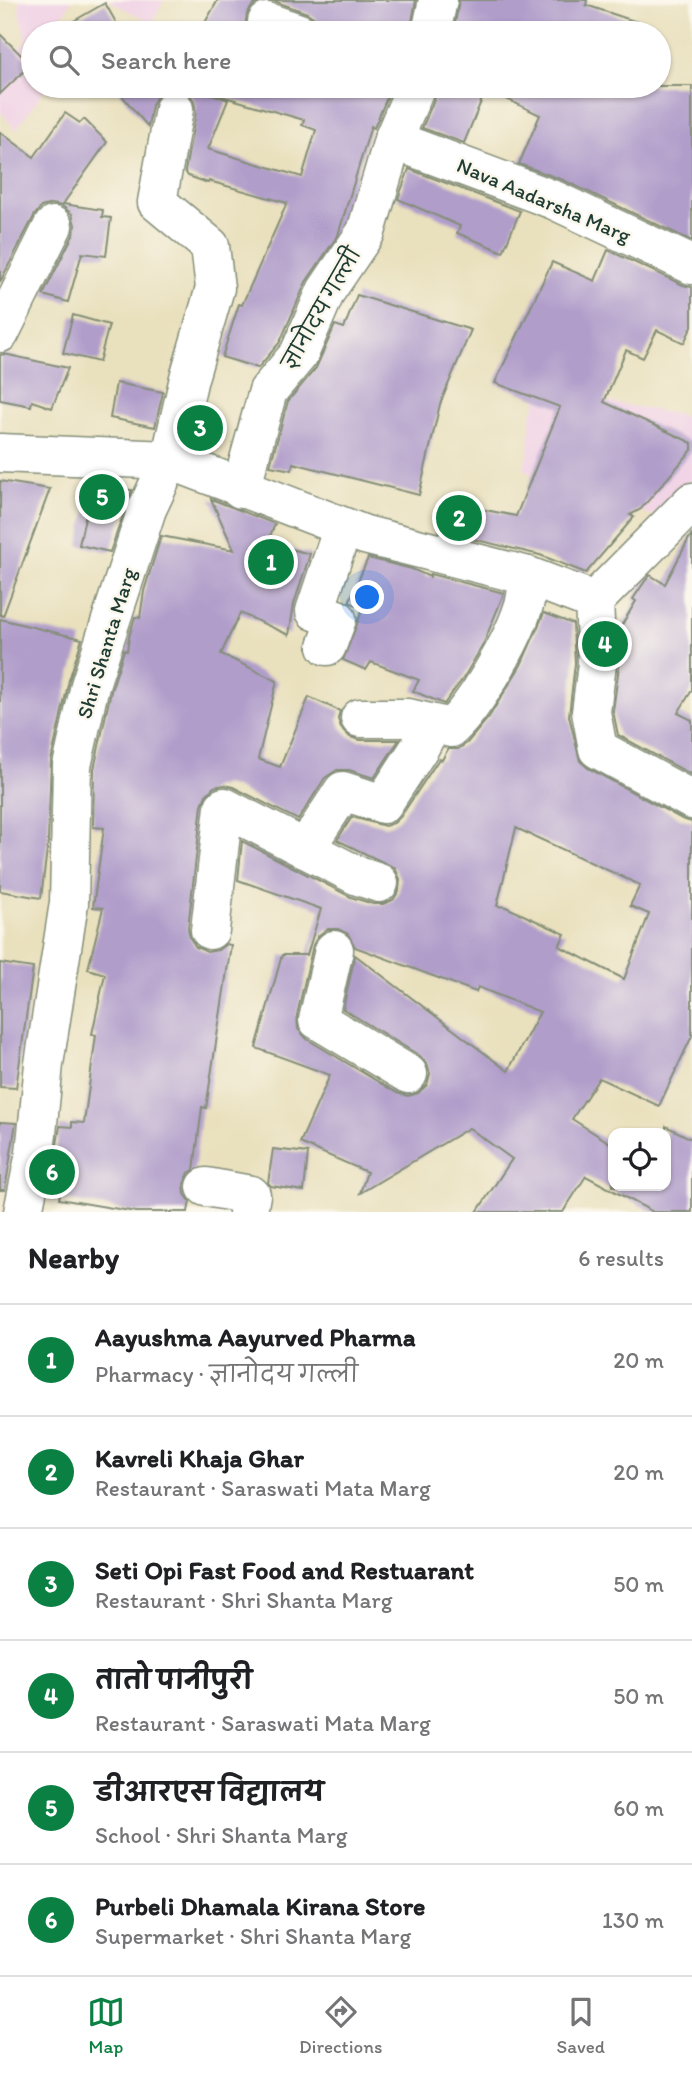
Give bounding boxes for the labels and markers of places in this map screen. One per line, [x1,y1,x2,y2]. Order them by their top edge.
pin: 3 [177,402,223,454]
pin: 5 [79,471,125,523]
pin: 2 [436,492,482,544]
pin: 1 [248,536,294,588]
pin: 4 [582,618,628,670]
pin: 6 [29,1146,75,1198]

